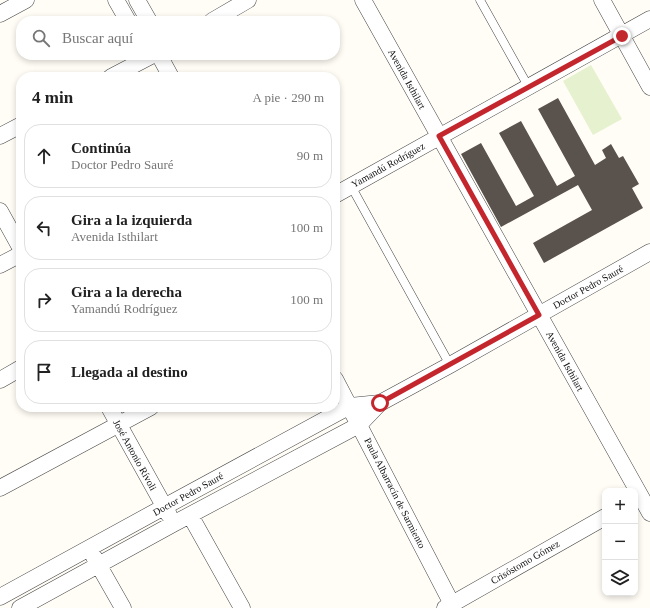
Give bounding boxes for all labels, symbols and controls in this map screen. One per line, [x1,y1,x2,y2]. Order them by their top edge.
search box [16,16,340,60]
icon: search [30,27,52,49]
route end [613,27,631,45]
text: Buscar aquí [62,30,133,46]
street label: Avenida Isthilart [386,47,428,111]
text: 4 min [32,88,73,107]
text: A pie · 290 m [253,90,324,105]
text: Continúa [71,140,131,156]
street label: Yamandú Rodríguez [349,140,427,190]
icon: ahead [33,145,55,167]
text: 90 m [297,148,323,163]
text: Doctor Pedro Sauré [71,157,174,172]
text: Gira a la izquierda [71,212,192,228]
icon: left [33,217,55,239]
text: 100 m [290,220,323,235]
text: Avenida Isthilart [71,229,158,244]
street label: Doctor Pedro Sauré [551,263,626,311]
text: Gira a la derecha [71,284,182,300]
icon: right [33,289,55,311]
text: 100 m [290,292,323,307]
text: Yamandú Rodríguez [71,301,178,316]
street label: Avenida Isthilart [544,329,586,393]
icon: arrive [33,361,55,383]
text: Llegada al destino [71,364,188,380]
route start [371,394,389,412]
street label: José Antonio Rívoli [111,418,159,493]
street label: Paula Albarracín de Sarmiento [362,436,428,550]
street label: Doctor Pedro Sauré [151,470,226,518]
map controls [602,488,638,596]
button: + [602,488,638,524]
button: − [602,524,638,560]
street label: Crisóstomo Gómez [489,538,562,586]
button: layers [602,560,638,596]

